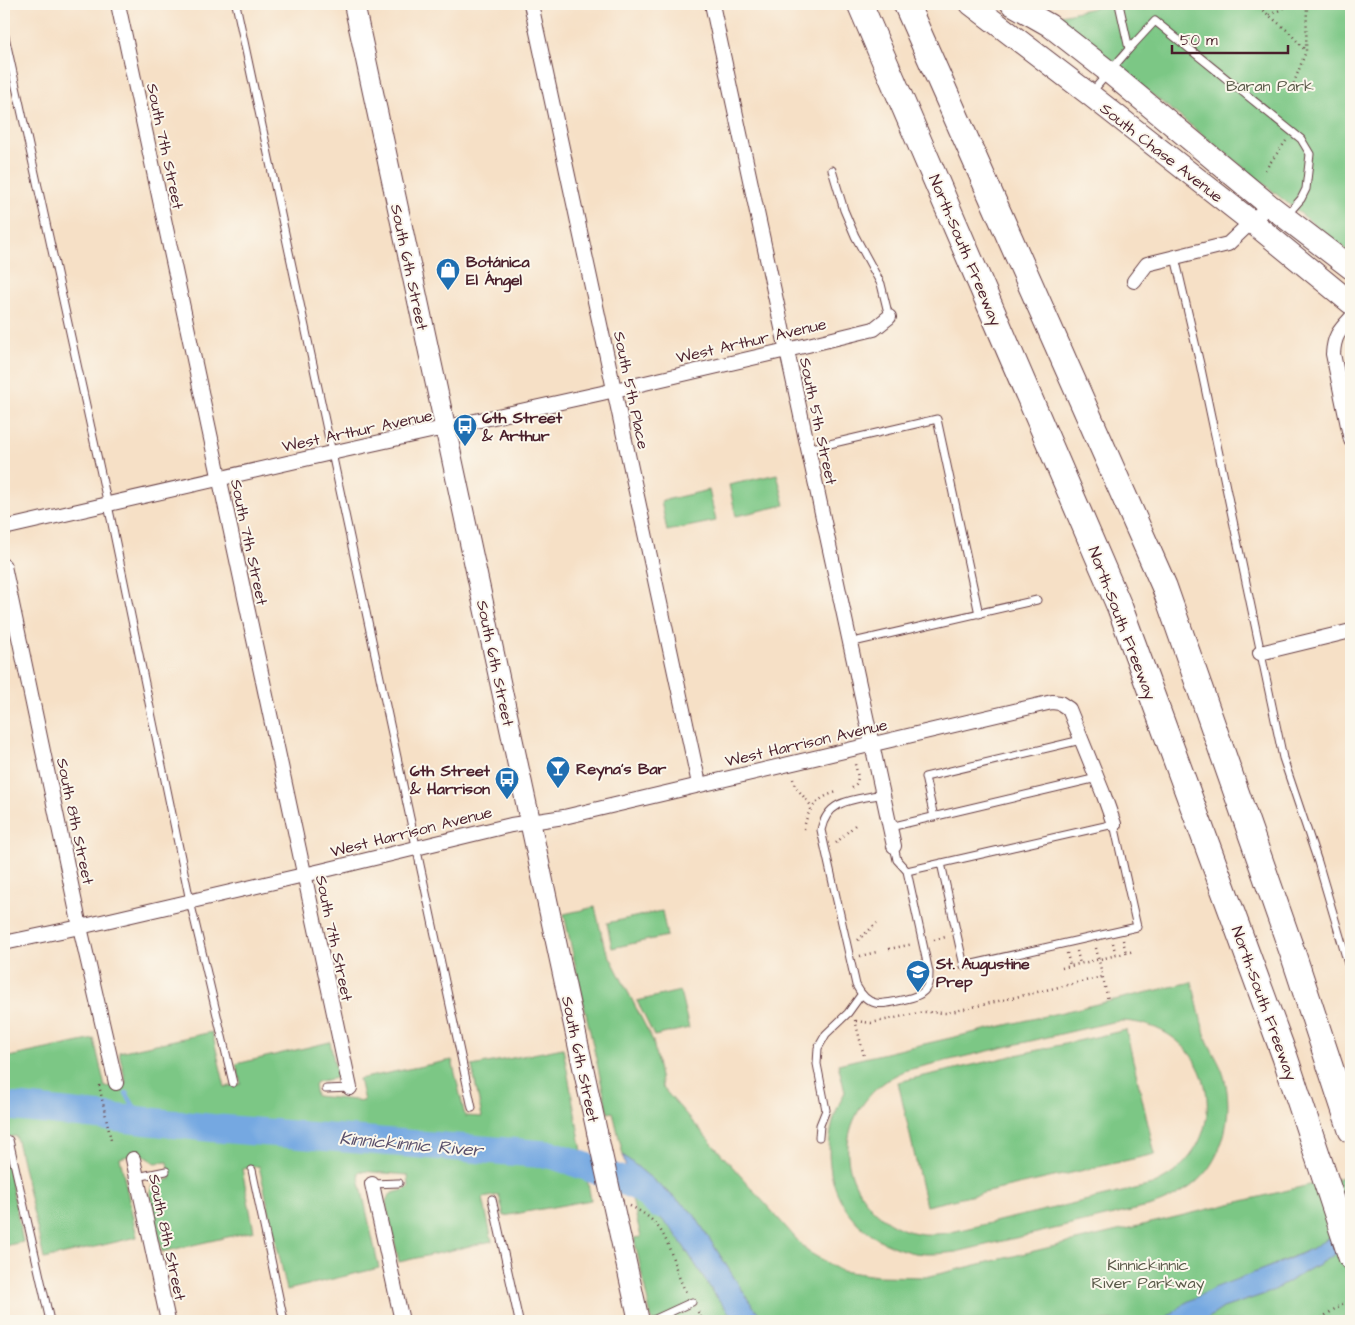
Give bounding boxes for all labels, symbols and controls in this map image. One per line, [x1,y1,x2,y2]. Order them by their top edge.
scale bar [1172,22,1289,54]
text: 50 m [1180,30,1218,51]
park label: Baran Park [1226,75,1314,97]
street label: South 7th Street [141,81,189,212]
street label: South Chase Avenue [1095,98,1228,208]
street label: North-South Freeway [922,171,1007,330]
street label: South 6th Street [385,202,433,333]
place label: Botánica El Ángel [466,251,531,293]
shop icon: Botánica El Ángel [435,257,461,291]
street label: West Arthur Avenue [674,313,829,369]
street label: South 5th Place [608,329,654,452]
street label: South 5th Street [794,355,842,487]
street label: West Arthur Avenue [280,404,435,458]
place label: 6th Street & Arthur [481,407,563,447]
bus stop icon: 6th Street & Arthur [452,413,478,447]
street label: South 7th Street [225,477,273,608]
street label: North-South Freeway [1082,544,1162,704]
street label: South 6th Street [471,598,519,729]
street label: West Harrison Avenue [723,714,890,772]
bar icon: Reyna's Bar [545,755,571,789]
street label: South 8th Street [51,756,99,887]
place label: Reyna's Bar [576,758,667,781]
place label: 6th Street & Harrison [409,760,491,800]
bus stop icon: 6th Street & Harrison [494,766,520,800]
street label: West Harrison Avenue [328,801,495,863]
street label: South 7th Street [310,873,358,1004]
street label: North-South Freeway [1225,923,1302,1084]
place label: St. Augustine Prep [935,953,1030,993]
school or university icon: St. Augustine Prep [905,959,931,993]
street label: South 6th Street [556,994,604,1125]
water label: Kinnickinnic River [338,1126,486,1163]
street label: South 8th Street [143,1172,191,1303]
park label: Kinnickinnic River Parkway [1092,1254,1205,1295]

